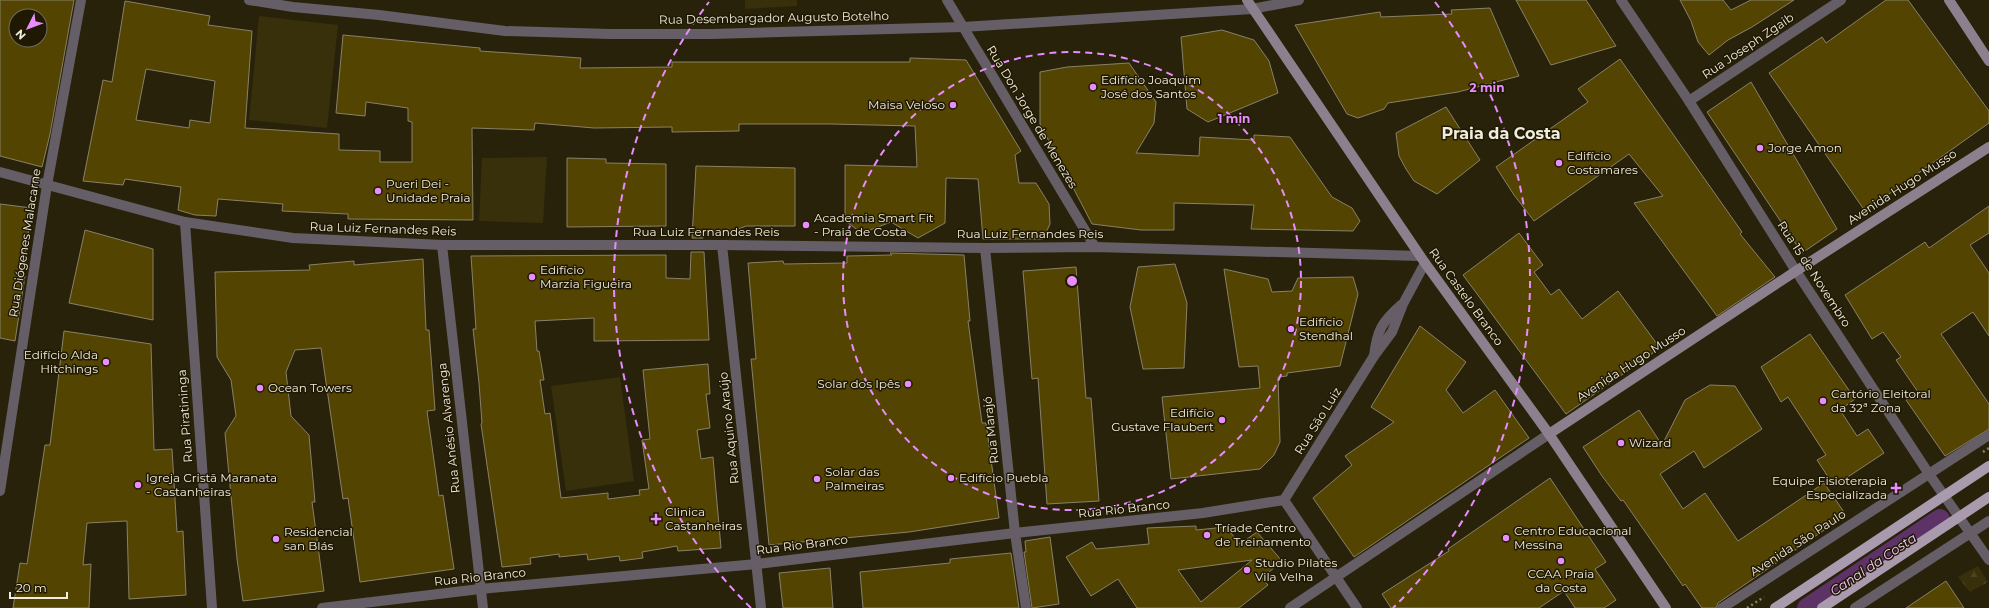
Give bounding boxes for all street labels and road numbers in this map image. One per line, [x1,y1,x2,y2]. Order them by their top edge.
street label: Rua Desembargador Augusto Botelho [659,8,889,27]
street label: Rua Joseph Zgaib [1699,9,1796,82]
street label: Rua Don Jorge de Menezes [984,43,1081,191]
street label: Avenida Hugo Musso [1844,146,1959,227]
street label: Rua Diógenes Malacarne [5,168,44,318]
street label: Rua Luiz Fernandes Reis [310,218,457,239]
street label: Rua 15 de Novembro [1775,218,1854,330]
street label: Rua Luiz Fernandes Reis [633,224,779,239]
street label: Rua Luiz Fernandes Reis [957,226,1103,241]
street label: Rua Castelo Branco [1426,245,1507,348]
street label: Avenida Hugo Musso [1573,323,1688,404]
street label: Rua Anésio Alvarenga [434,362,463,494]
street label: Rua Piratininga [174,369,195,463]
street label: Rua Aquino Araújo [715,371,742,485]
street label: Rua São Luiz [1291,384,1344,457]
street label: Rua Marajó [980,396,1002,465]
street label: Rua Rio Branco [1077,496,1171,521]
street label: Avenida São Paulo [1747,506,1848,579]
street label: Rua Rio Branco [755,531,849,558]
street label: Rua Rio Branco [433,564,527,589]

